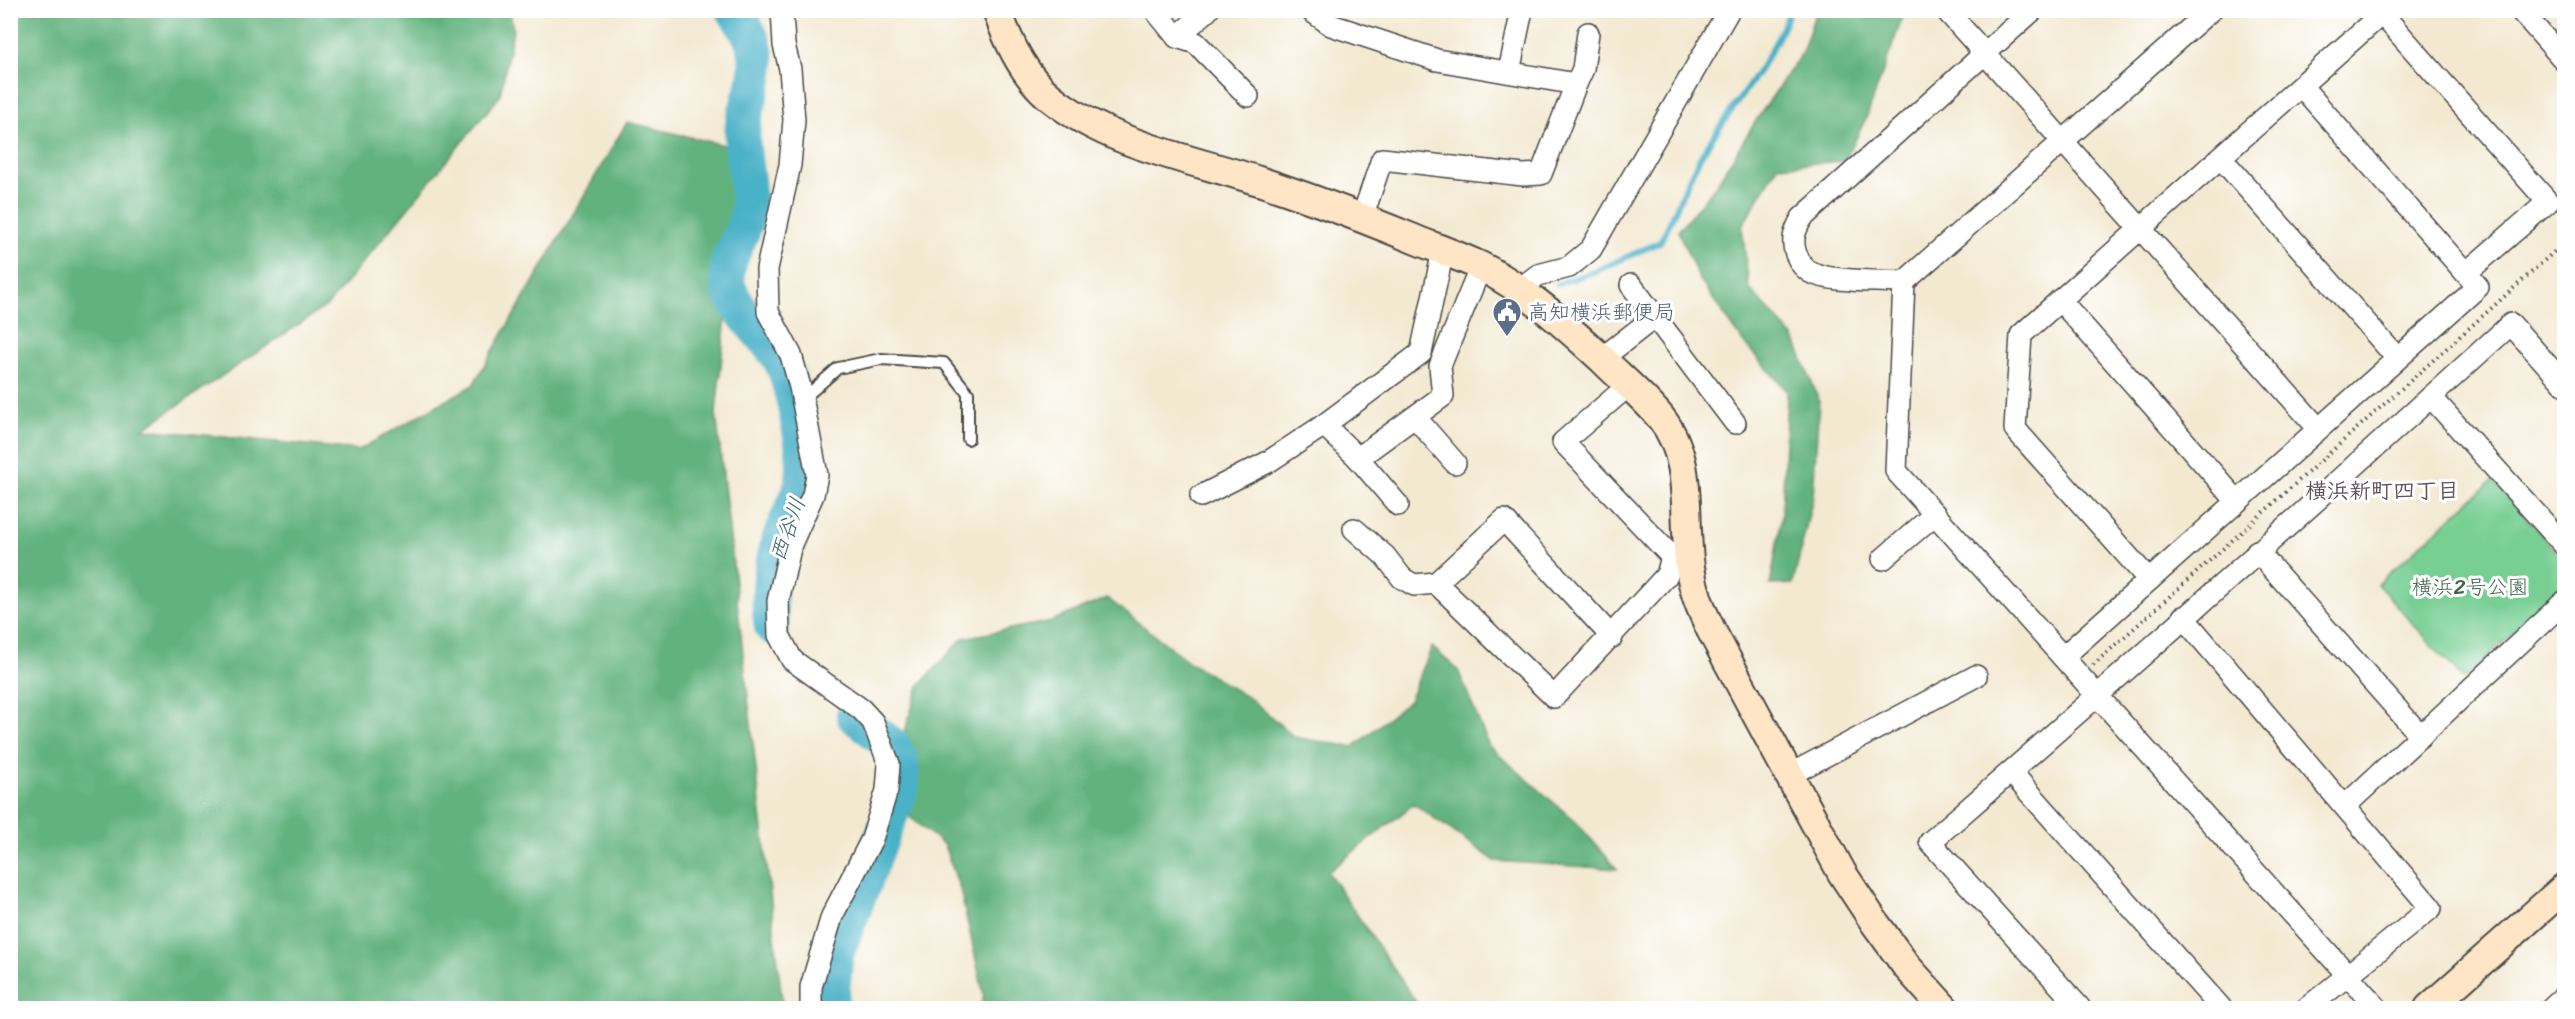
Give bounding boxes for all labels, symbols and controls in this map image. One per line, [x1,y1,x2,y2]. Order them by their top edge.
place label: 高知横浜郵便局 [1528,293,1675,331]
public building icon: 高知横浜郵便局 [1491,296,1523,338]
district label: 横浜新町四丁目 [2305,471,2459,510]
water label: 西谷川 [758,492,817,567]
park label: 横浜2号公園 [2411,568,2529,606]

